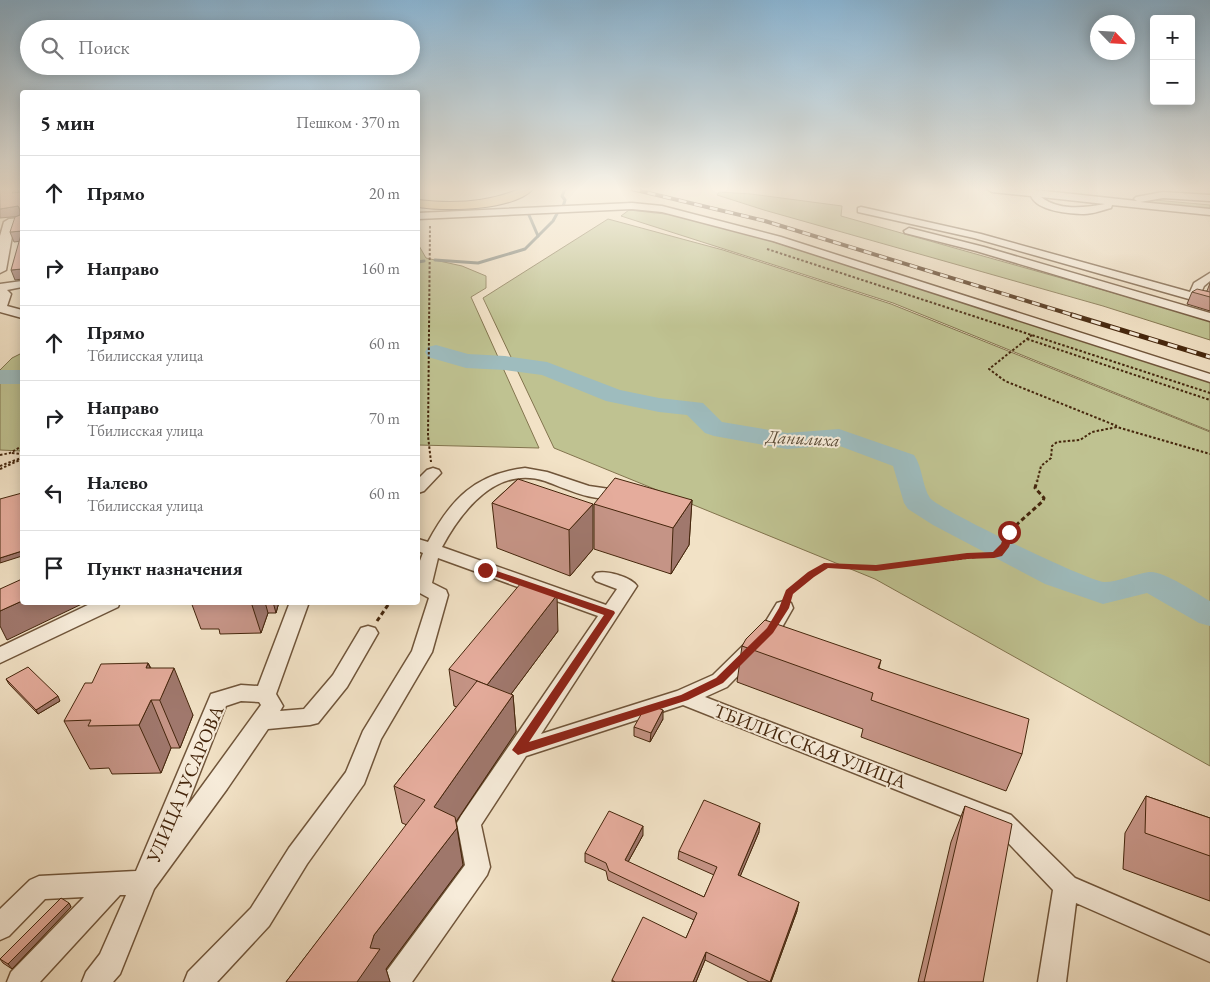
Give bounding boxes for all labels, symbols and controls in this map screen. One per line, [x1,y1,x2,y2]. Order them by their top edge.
north arrow [1090,15,1135,60]
map controls [1150,15,1195,105]
button: + [1150,15,1195,60]
search box [20,20,420,75]
icon: search [38,34,66,62]
text: Поиск [78,35,130,60]
button: − [1150,60,1195,105]
text: 5 мин [40,109,95,136]
text: Пешком · 370 m [296,112,400,133]
icon: ahead [40,179,68,207]
text: Прямо [87,181,145,206]
text: 20 m [369,183,400,204]
icon: right [40,254,68,282]
text: Направо [87,256,159,281]
text: 160 m [361,258,400,279]
text: Прямо [87,320,145,345]
icon: ahead [40,329,68,357]
text: 60 m [369,333,400,354]
text: Тбилисская улица [87,345,203,366]
text: Направо [87,395,159,420]
icon: right [40,404,68,432]
text: 70 m [369,408,400,429]
text: Тбилисская улица [87,420,203,441]
water label: Данилиха [764,424,840,451]
text: Налево [87,470,148,495]
icon: left [40,479,68,507]
text: 60 m [369,483,400,504]
text: Тбилисская улица [87,495,203,516]
route start [998,521,1021,544]
icon: arrive [40,554,68,582]
text: Пункт назначения [87,556,243,581]
route end [474,559,497,582]
street label: ТБИЛИССКАЯ УЛИЦА [710,698,911,795]
street label: УЛИЦА ГУСАРОВА [140,701,230,867]

